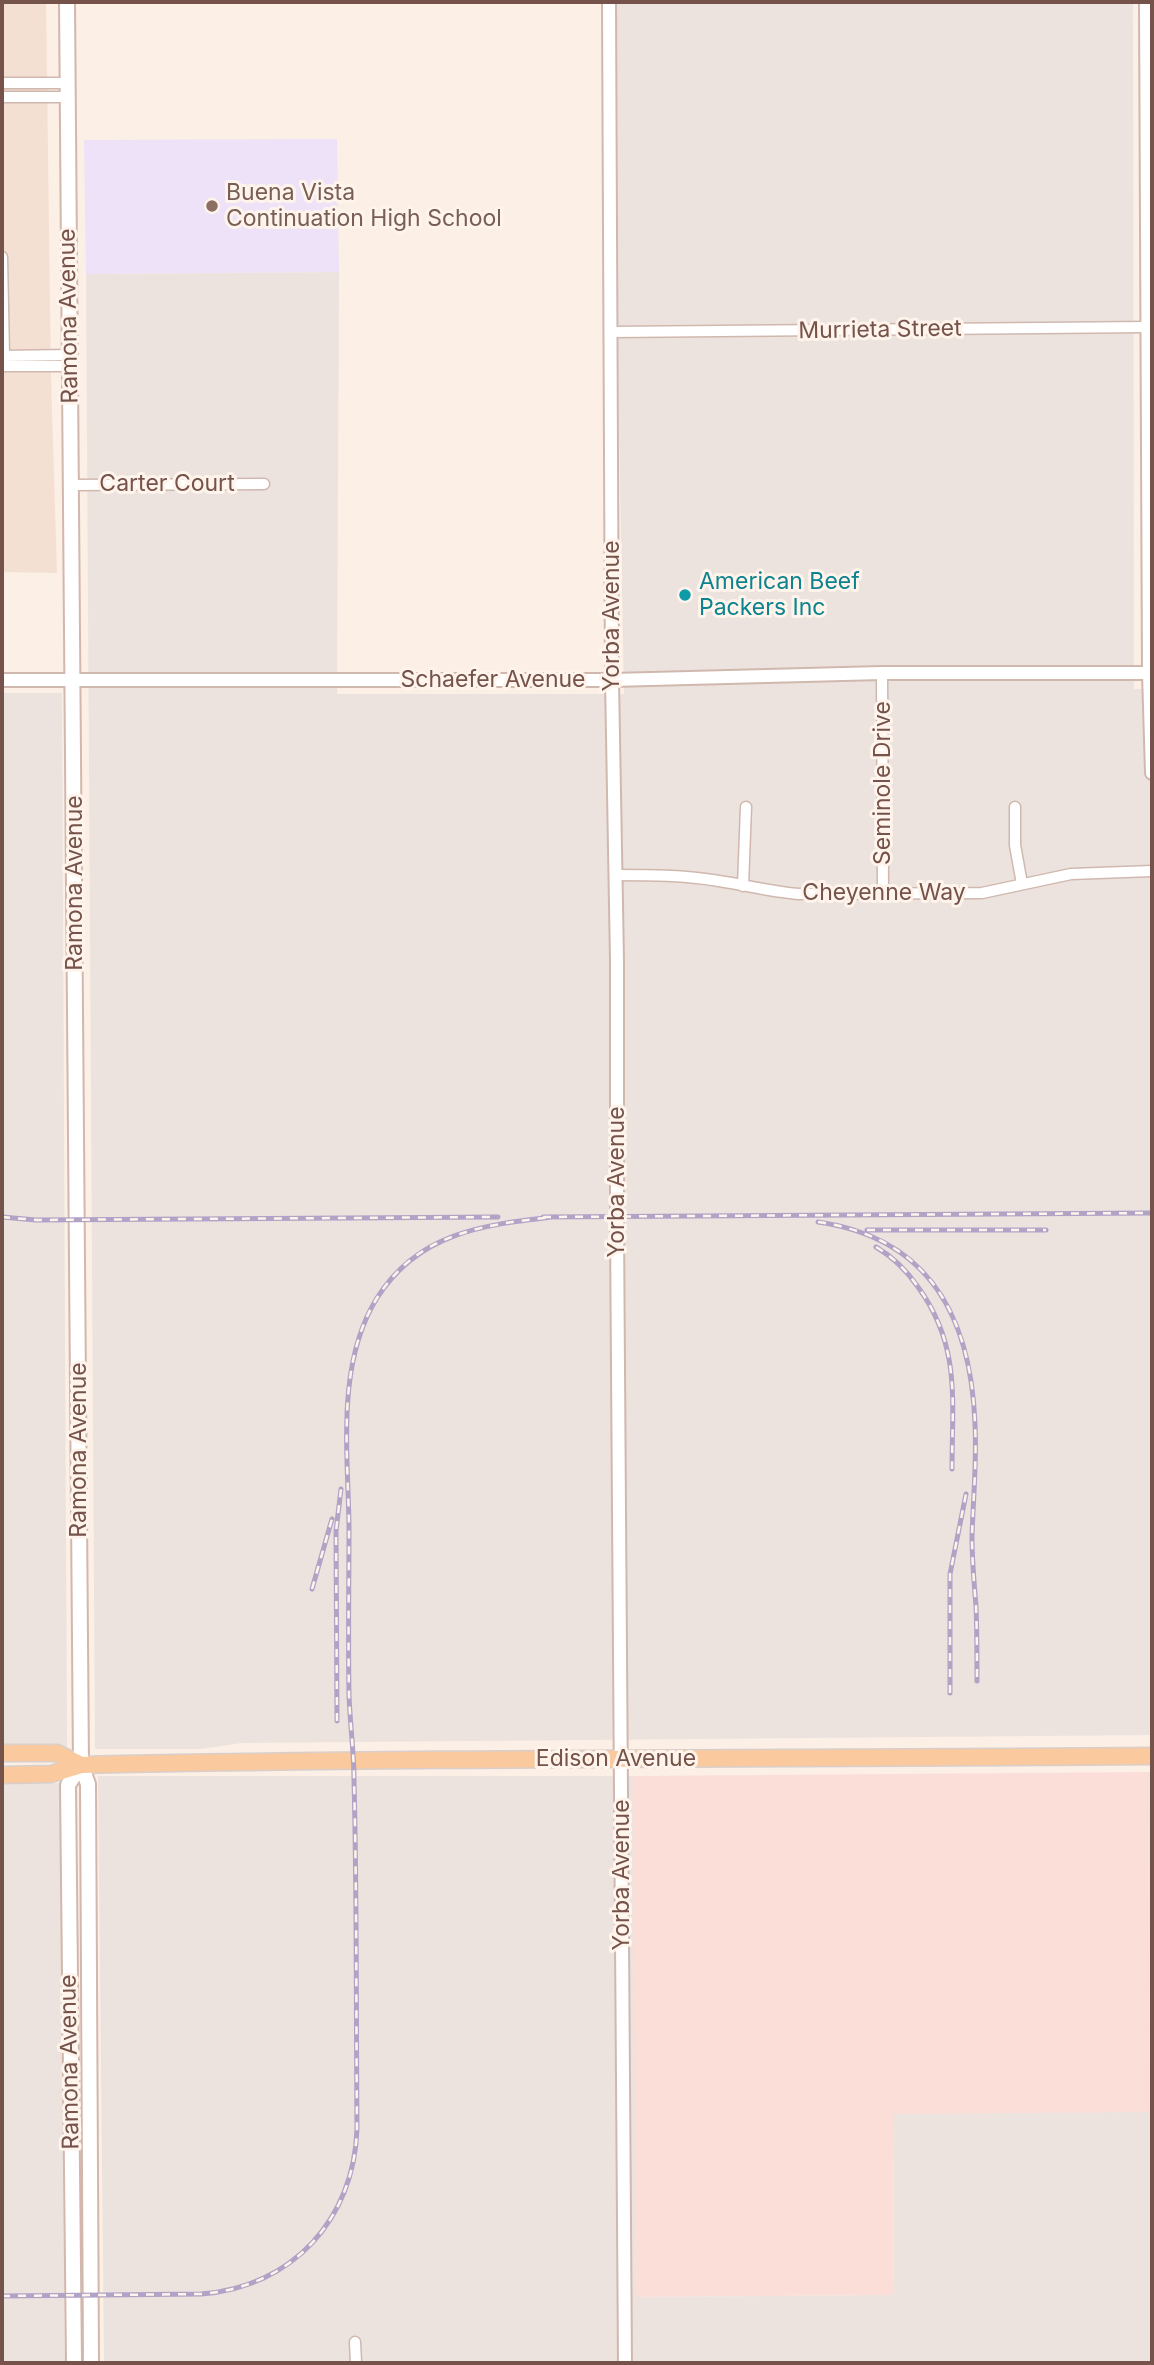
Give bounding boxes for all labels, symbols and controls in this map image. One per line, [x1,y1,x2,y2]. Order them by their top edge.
place label: Buena Vista Continuation High School [226,179,502,233]
marker: Buena Vista Continuation High School [204,198,220,214]
street label: Ramona Avenue [54,228,84,404]
street label: Murrieta Street [798,315,962,345]
street label: Carter Court [99,470,235,498]
street label: Yorba Avenue [598,540,626,692]
place label: American Beef Packers Inc [699,568,860,622]
marker: American Beef Packers Inc [677,587,693,603]
street label: Schaefer Avenue [401,666,585,694]
street label: Seminole Drive [869,701,897,865]
street label: Ramona Avenue [61,795,89,971]
street label: Cheyenne Way [802,879,966,907]
street label: Yorba Avenue [603,1106,631,1258]
street label: Ramona Avenue [65,1362,93,1538]
street label: Edison Avenue [536,1745,696,1773]
street label: Yorba Avenue [608,1799,636,1951]
street label: Ramona Avenue [55,1974,85,2150]

